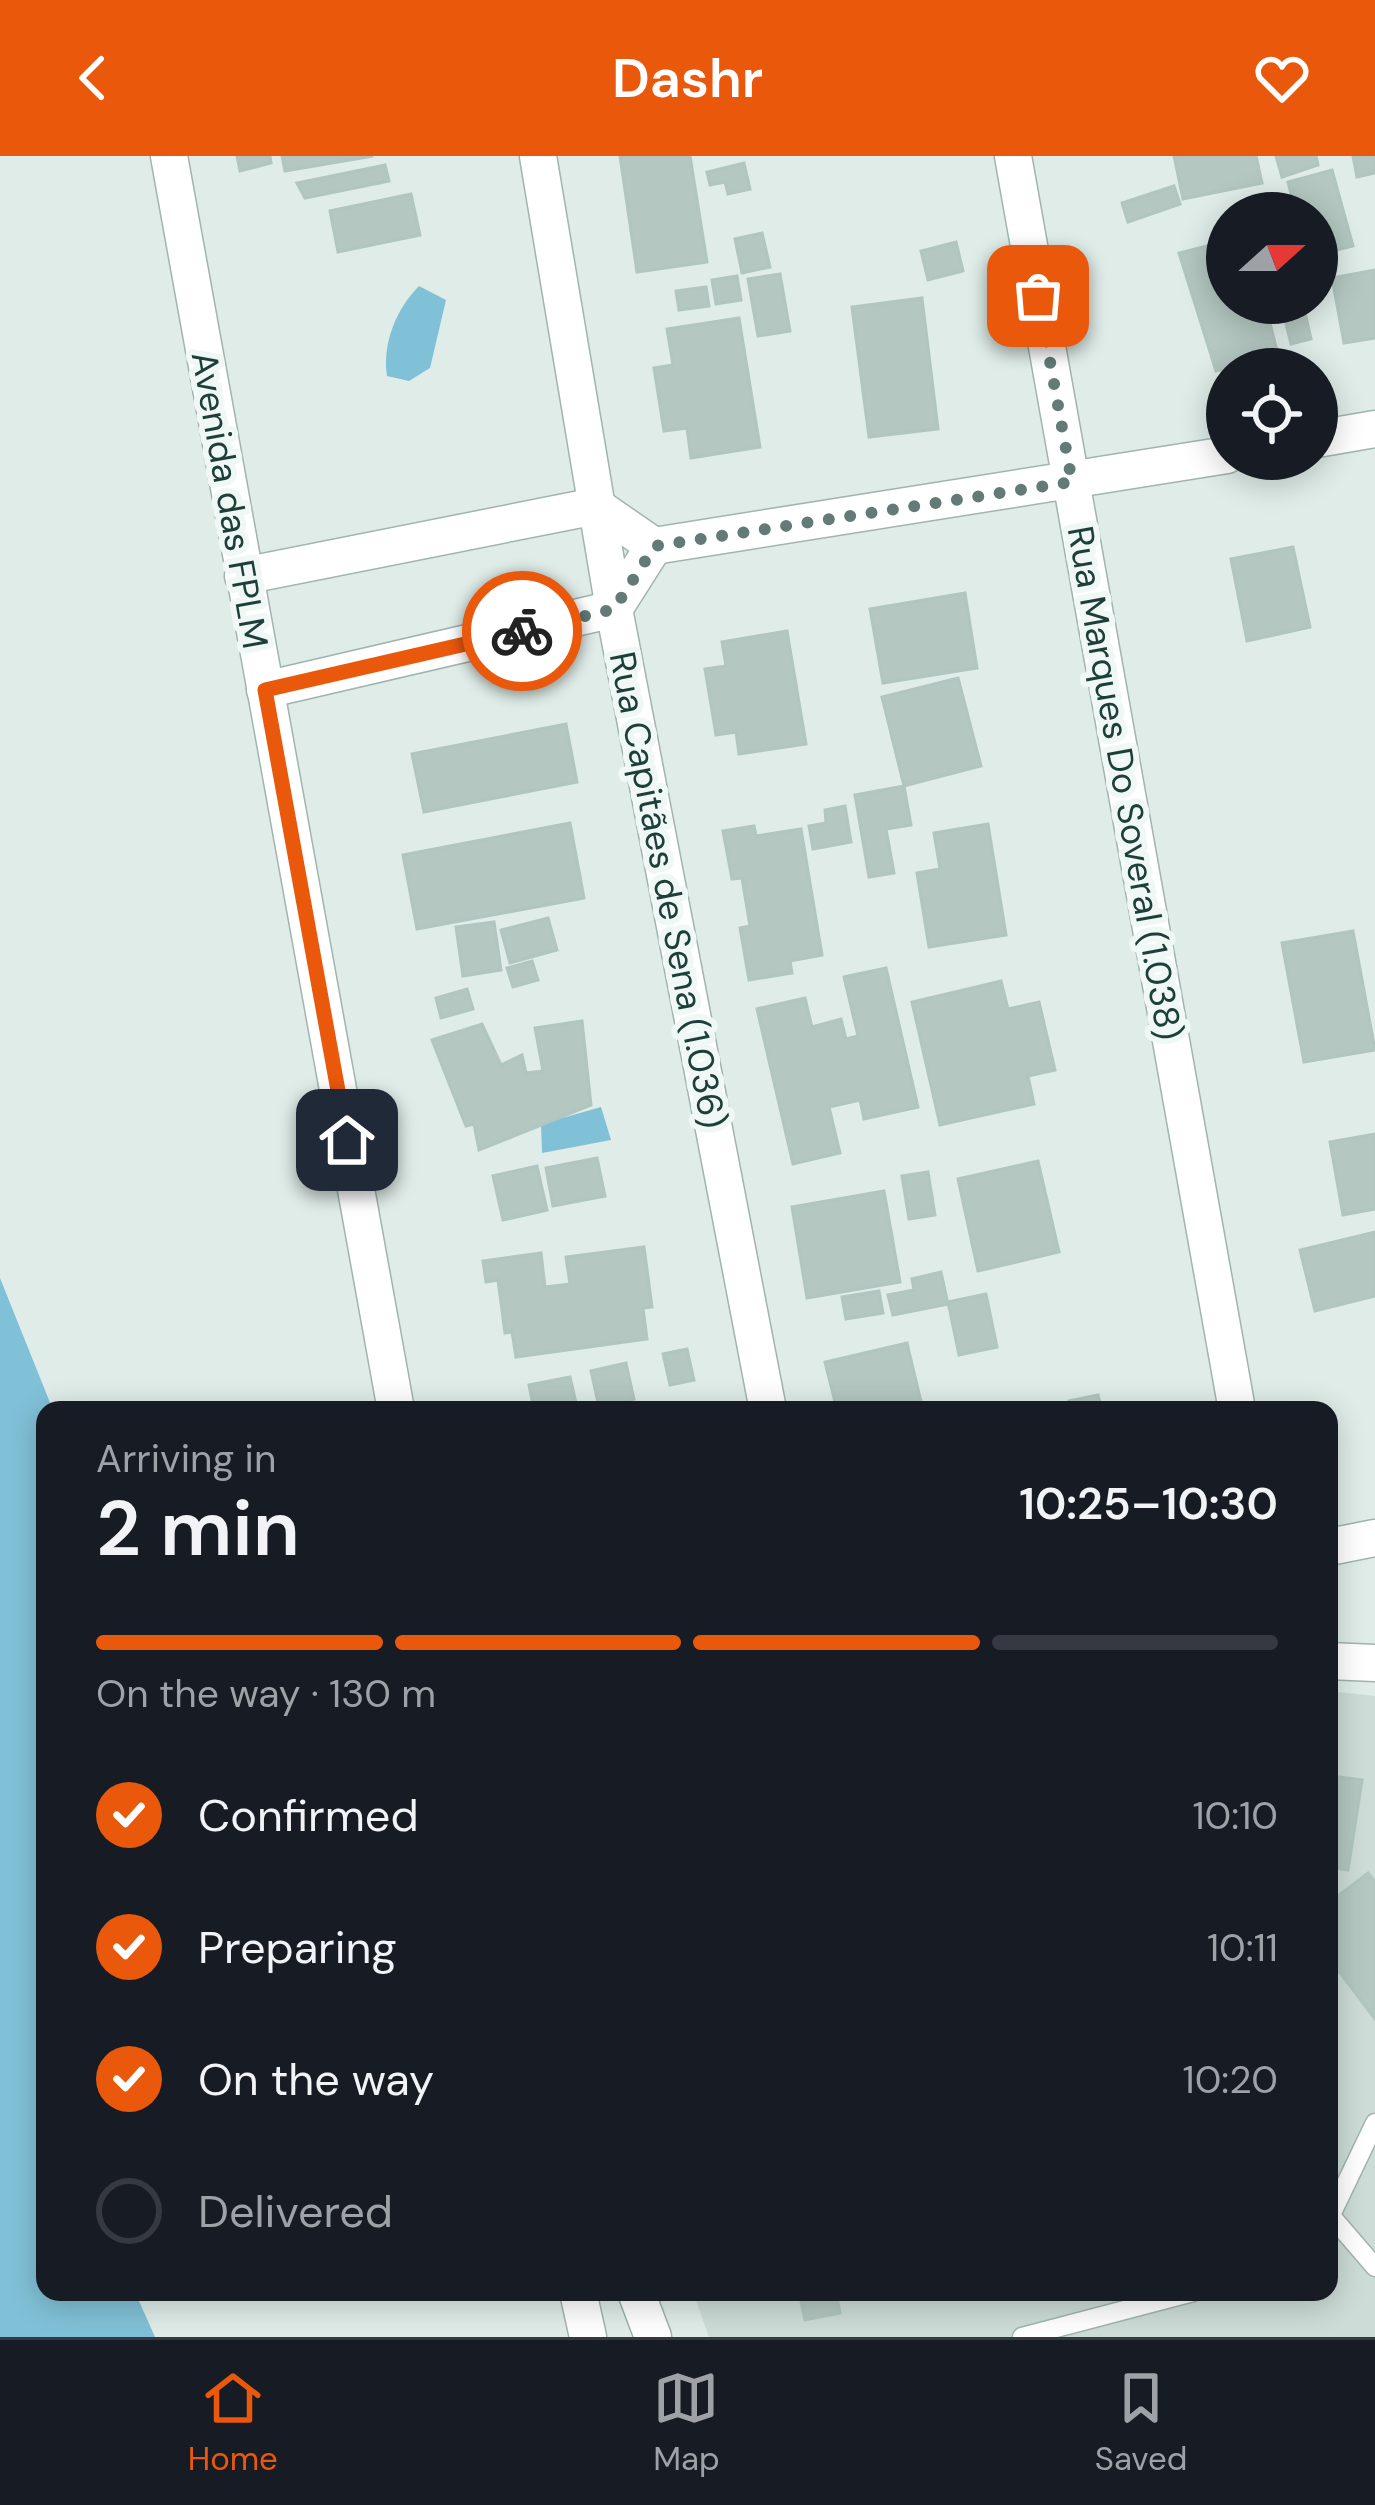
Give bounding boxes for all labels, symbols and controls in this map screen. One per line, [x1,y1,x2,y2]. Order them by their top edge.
text: Dashr [612,43,763,114]
icon: back [60,45,126,111]
icon: heart [1249,45,1315,111]
north arrow [1206,192,1338,324]
map controls [1206,192,1338,480]
pin [987,245,1089,347]
icon: bag [1005,263,1071,329]
street label: Avenida das FPLM [181,348,279,652]
button: locate [1206,348,1338,480]
street label: Rua Marques Do Soveral (1.038) [1057,522,1193,1044]
courier [462,571,582,691]
icon: bike [489,598,555,664]
street label: Rua Capitães de Sena (1.036) [599,648,737,1132]
pin [296,1089,398,1191]
icon: home [314,1107,380,1173]
text: Arriving in [96,1433,276,1484]
text: 10:25–10:30 [1019,1474,1278,1533]
text: 2 min [96,1478,300,1579]
text: On the way · 130 m [96,1668,436,1719]
icon: check [96,1782,162,1848]
text: Confirmed [198,1786,419,1845]
text: 10:10 [1192,1790,1278,1841]
icon: check [96,1914,162,1980]
text: Preparing [198,1918,397,1977]
text: 10:11 [1207,1922,1278,1973]
icon: check [96,2046,162,2112]
text: On the way [198,2050,434,2109]
text: 10:20 [1183,2054,1278,2105]
text: Delivered [198,2182,393,2241]
tab: Home [188,2365,278,2480]
tab: Map [653,2365,720,2480]
tab: Saved [1095,2365,1187,2480]

